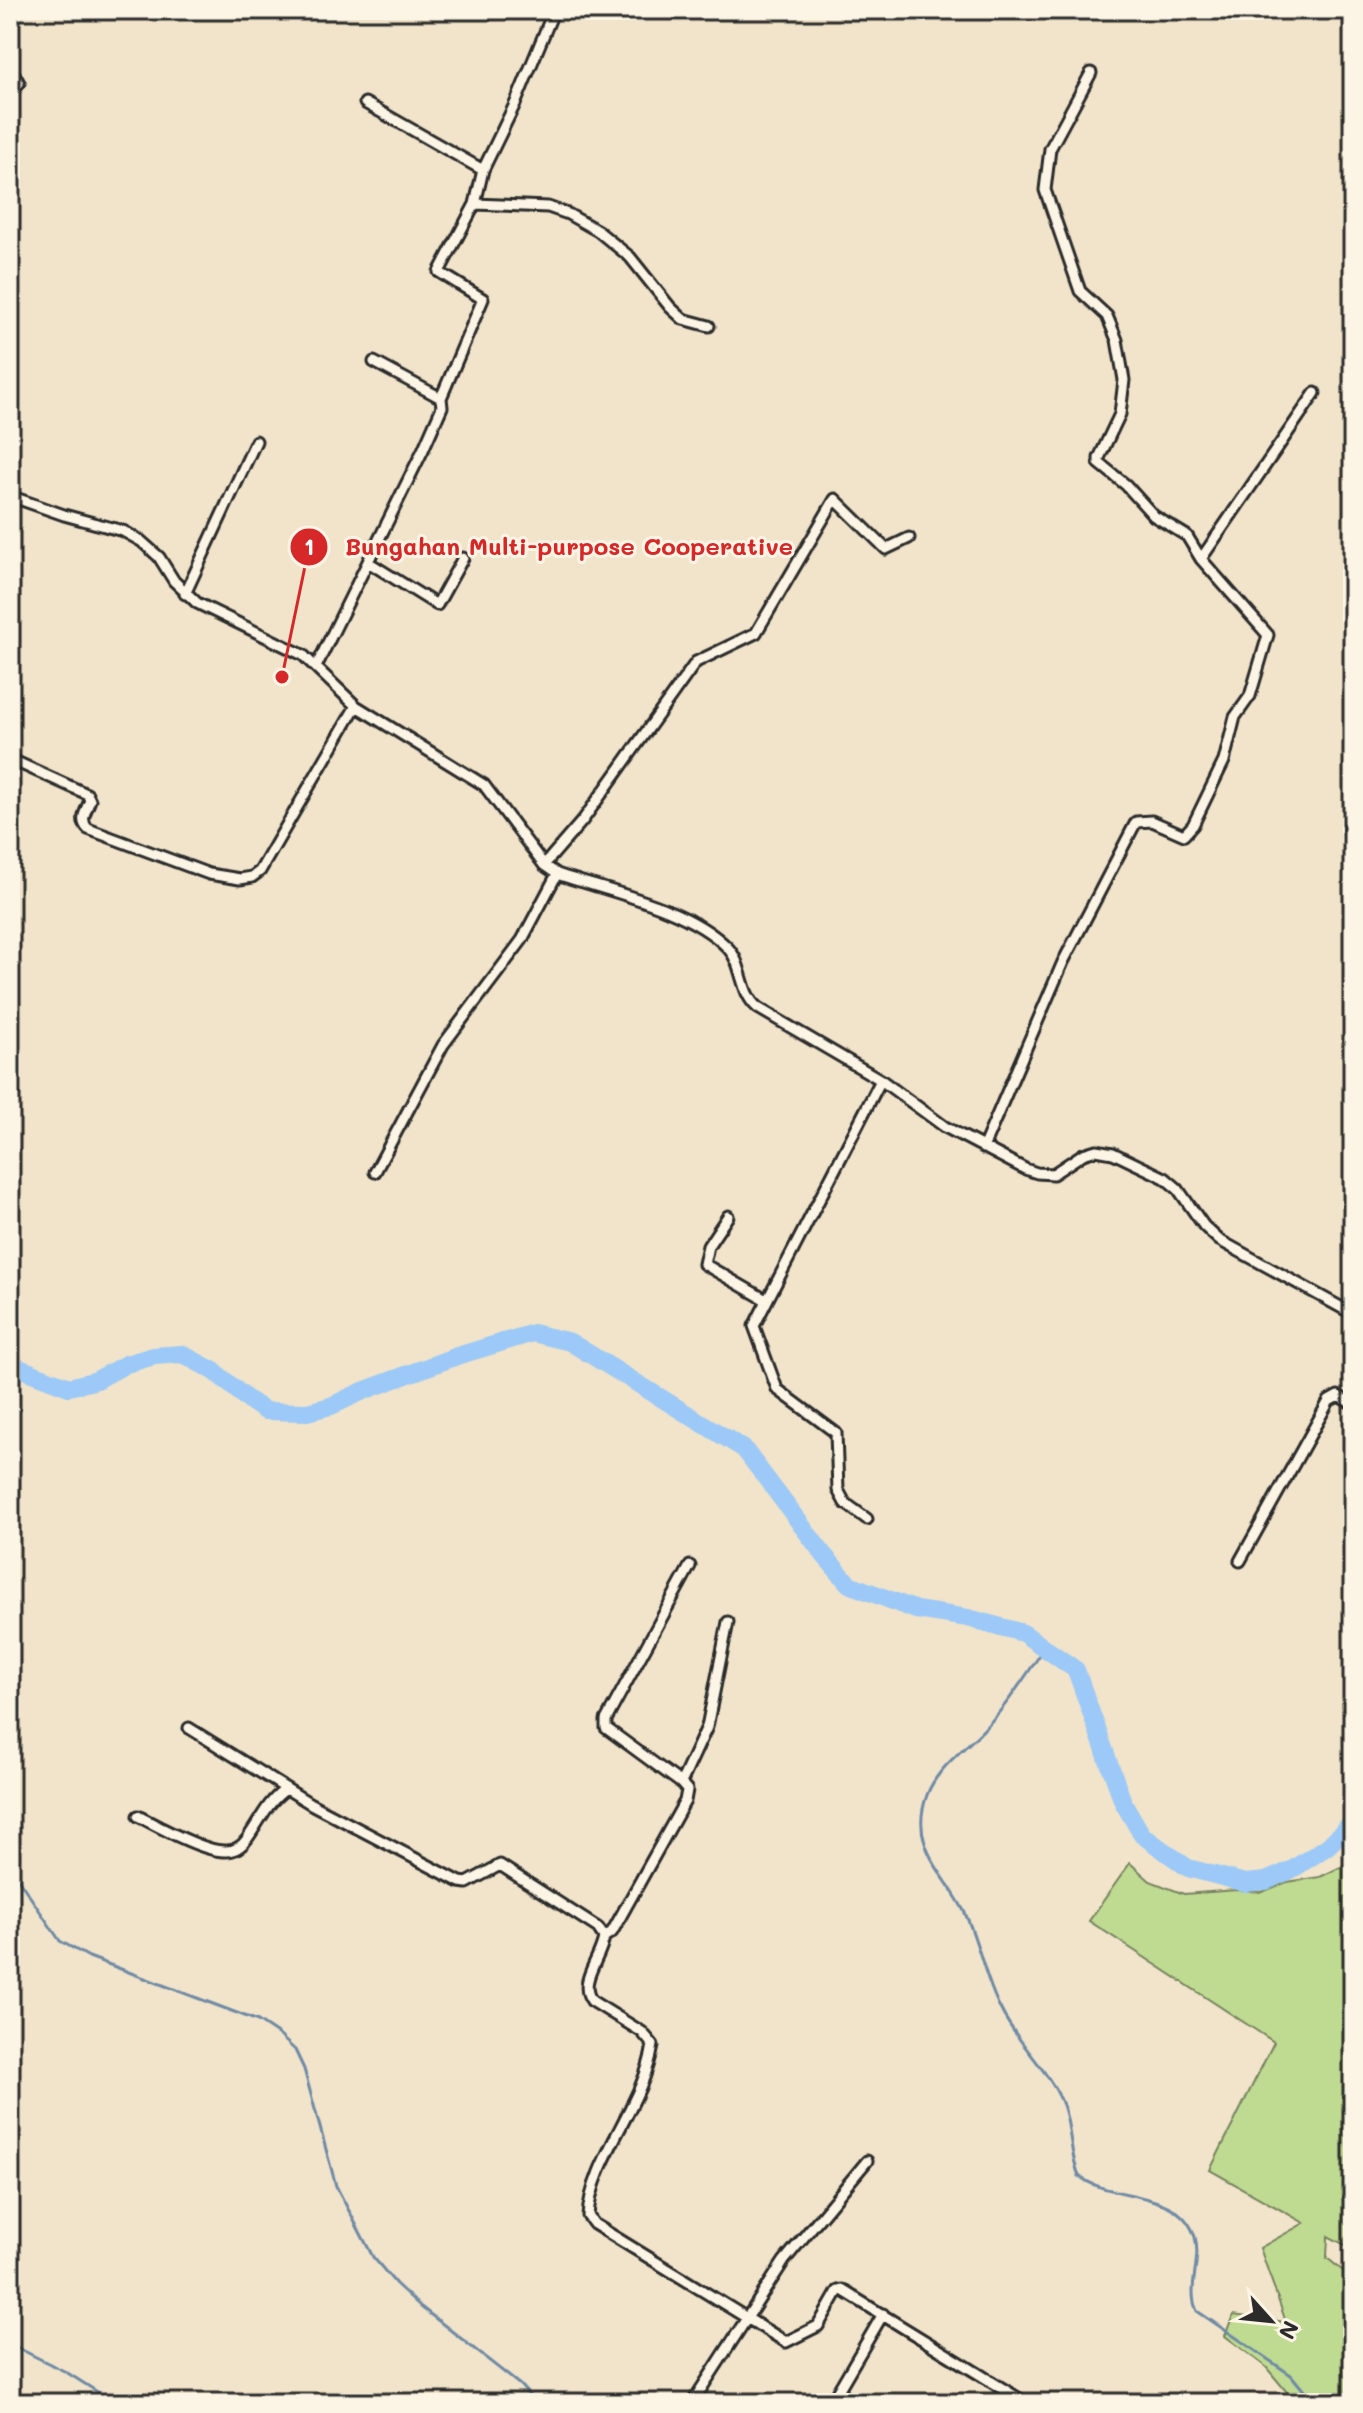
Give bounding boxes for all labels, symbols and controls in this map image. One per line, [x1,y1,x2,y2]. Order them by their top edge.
callout: Bungahan Multi-purpose Cooperative [289,523,809,571]
text: 1 [304,530,314,561]
text: Bungahan Multi-purpose Cooperative [345,530,793,561]
north arrow [1231,2281,1311,2361]
text: N [1273,2316,1306,2344]

